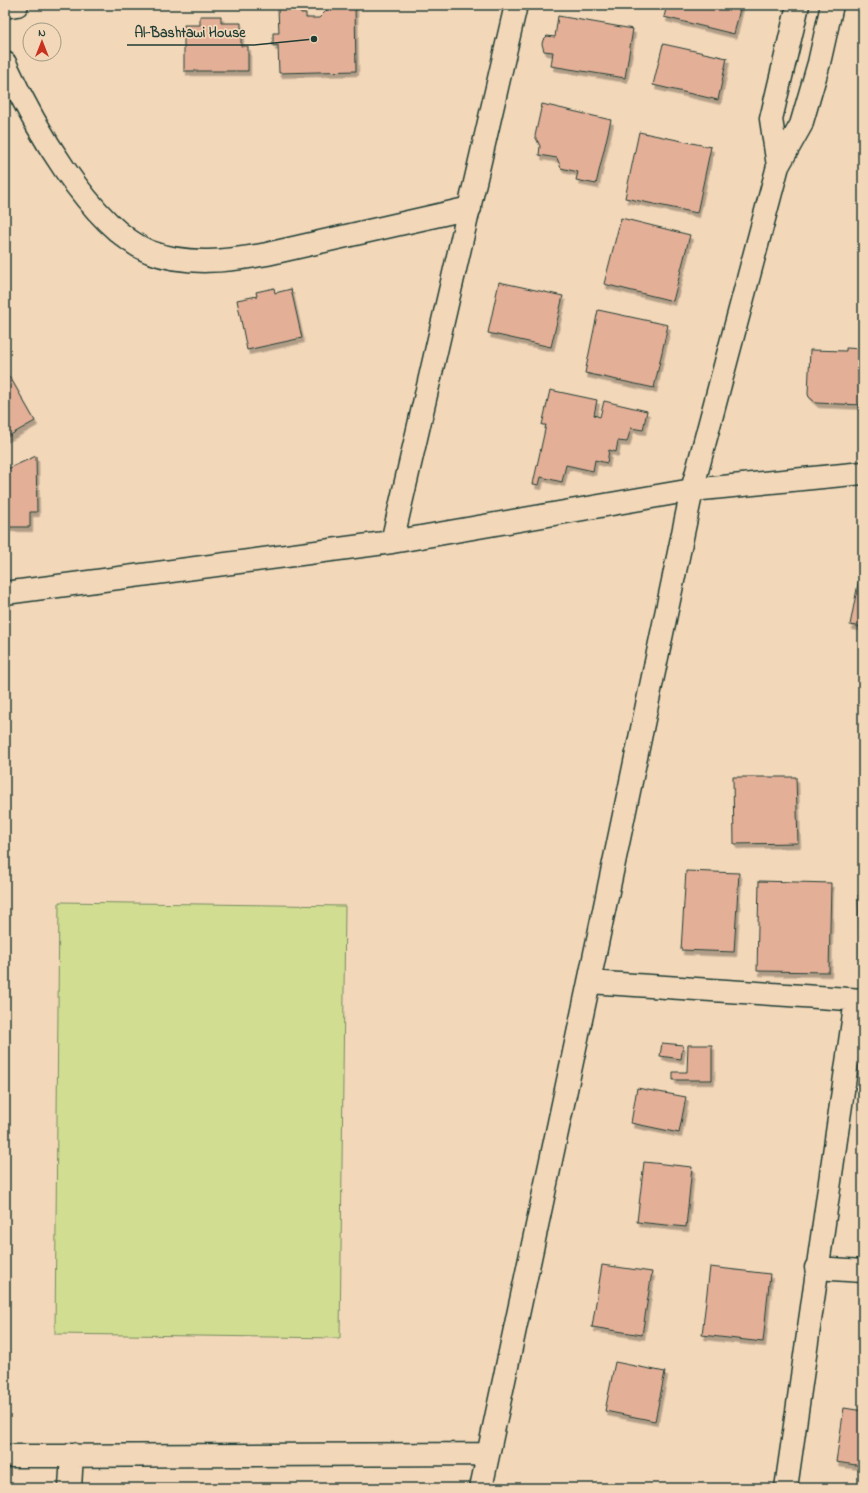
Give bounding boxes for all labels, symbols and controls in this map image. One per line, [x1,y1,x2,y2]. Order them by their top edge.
callout: Al-Bashtawi House [127,19,254,45]
north arrow [22,22,62,62]
text: Al-Bashtawi House [134,23,246,44]
text: N [38,25,46,41]

